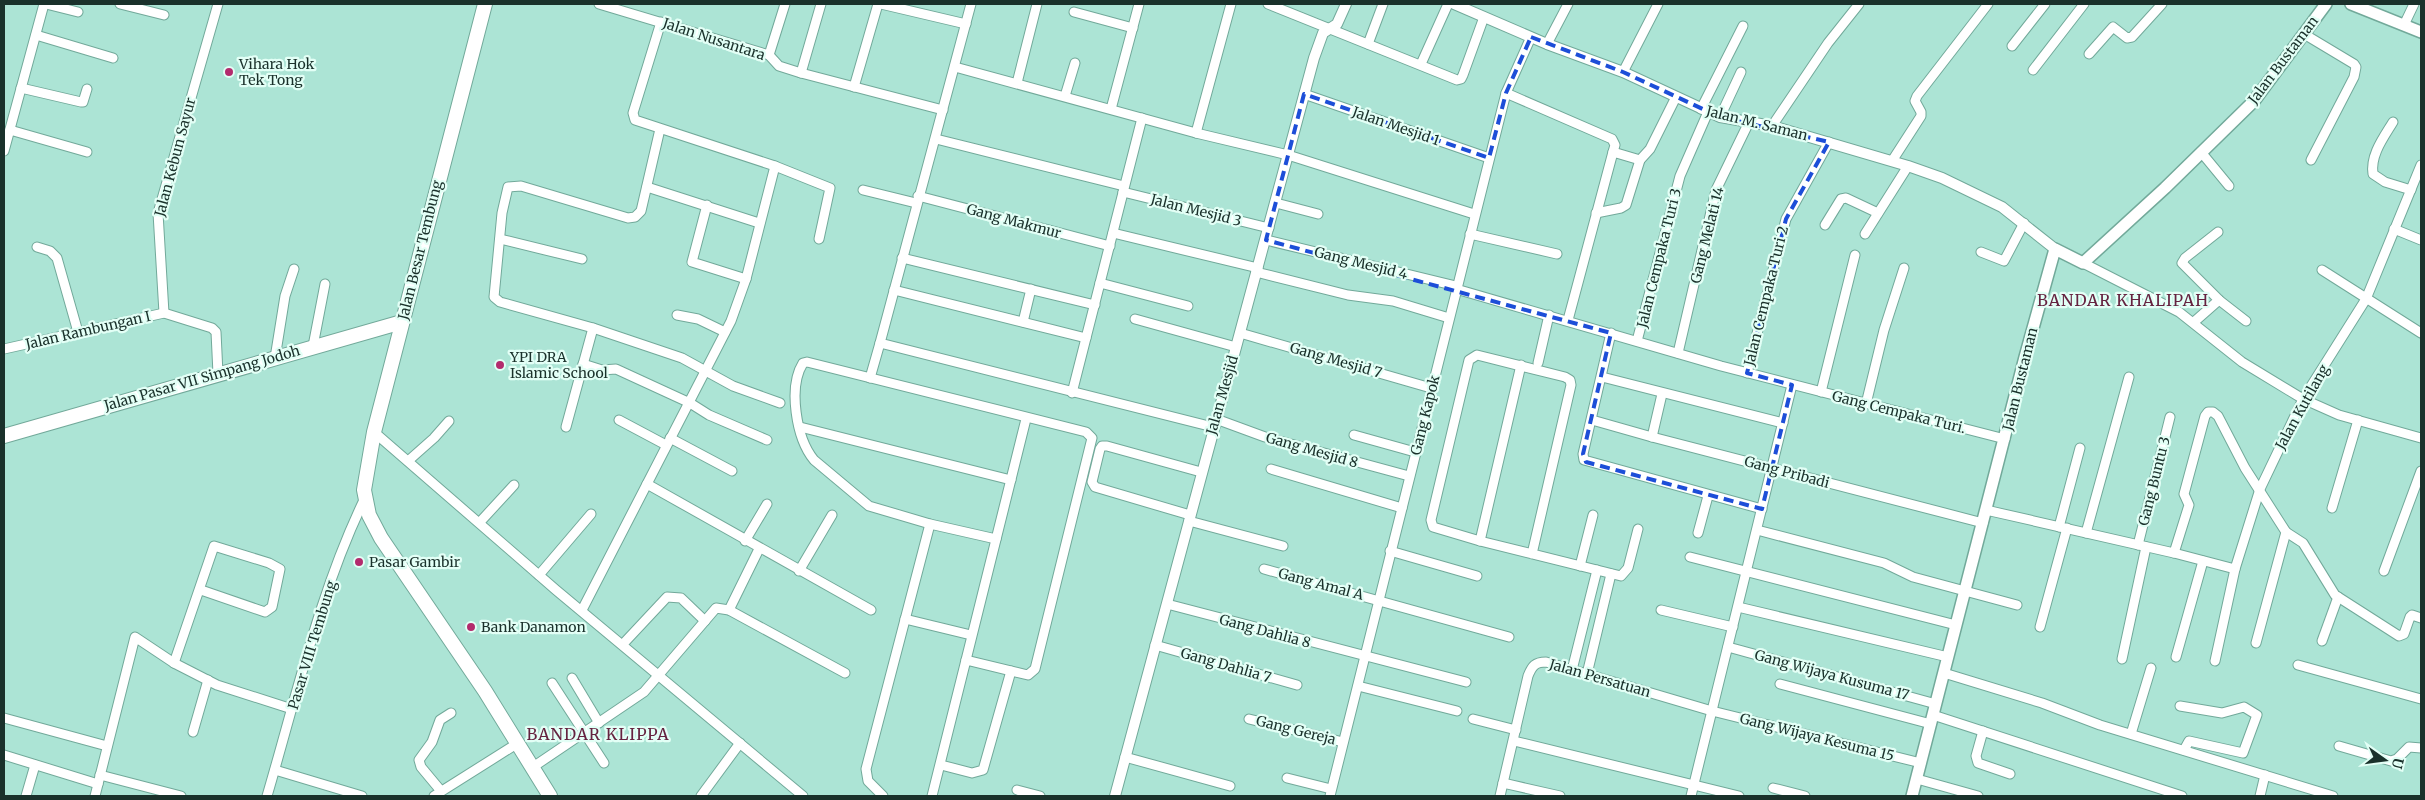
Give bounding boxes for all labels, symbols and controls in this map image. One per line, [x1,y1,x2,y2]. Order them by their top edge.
street label: Jalan Bustaman [2243,12,2322,108]
street label: Jalan Nusantara [660,14,768,64]
place label: Vihara Hok Tek Tong [238,55,314,89]
marker: Vihara Hok Tek Tong [223,66,235,78]
street label: Jalan Kebun Sayur [150,95,200,220]
street label: Jalan M. Saman [1703,101,1810,144]
street label: Jalan Mesjid 1 [1349,102,1442,149]
street label: Jalan Besar Tembung [394,178,446,323]
street label: Gang Melati 14 [1686,184,1728,285]
street label: Jalan Cempaka Turi 3 [1633,186,1685,331]
street label: Jalan Mesjid 3 [1148,190,1243,230]
street label: Gang Makmur [965,200,1063,242]
street label: Jalan Cempaka Turi 2 [1740,224,1792,369]
street label: Gang Mesjid 4 [1313,243,1410,283]
district label: BANDAR KHALIPAH [2037,290,2209,310]
street label: Jalan Rambungan I [23,307,152,353]
street label: Jalan Bustaman [1998,326,2041,433]
street label: Gang Mesjid 7 [1288,338,1384,382]
street label: Jalan Pasar VII Simpang Jodoh [101,341,302,415]
place label: YPI DRA Islamic School [509,348,609,382]
street label: Jalan Mesjid [1202,353,1242,438]
marker: YPI DRA Islamic School [494,359,506,371]
street label: Jalan Kutilang [2271,361,2333,454]
street label: Gang Kapok [1406,373,1444,457]
street label: Gang Cempaka Turi. [1830,387,1968,437]
street label: Gang Mesjid 8 [1264,428,1360,472]
street label: Gang Buntu 3 [2134,435,2174,527]
street label: Gang Pribadi [1742,452,1832,492]
place label: Pasar Gambir [369,553,460,571]
marker: Pasar Gambir [353,556,365,568]
street label: Gang Amal A [1276,564,1366,604]
street label: Pasar VIII Tembung [284,578,340,712]
street label: Gang Dahlia 8 [1217,610,1313,652]
place label: Bank Danamon [481,618,586,636]
marker: Bank Danamon [465,621,477,633]
street label: Gang Dahlia 7 [1179,643,1273,687]
street label: Gang Wijaya Kusuma 17 [1753,646,1911,704]
street label: Jalan Persatuan [1546,655,1653,701]
street label: Gang Wijaya Kesuma 15 [1738,709,1896,765]
street label: Gang Gereja [1254,711,1338,749]
district label: BANDAR KLIPPA [526,724,670,744]
north arrow [2360,735,2410,785]
text: U [2387,756,2408,771]

